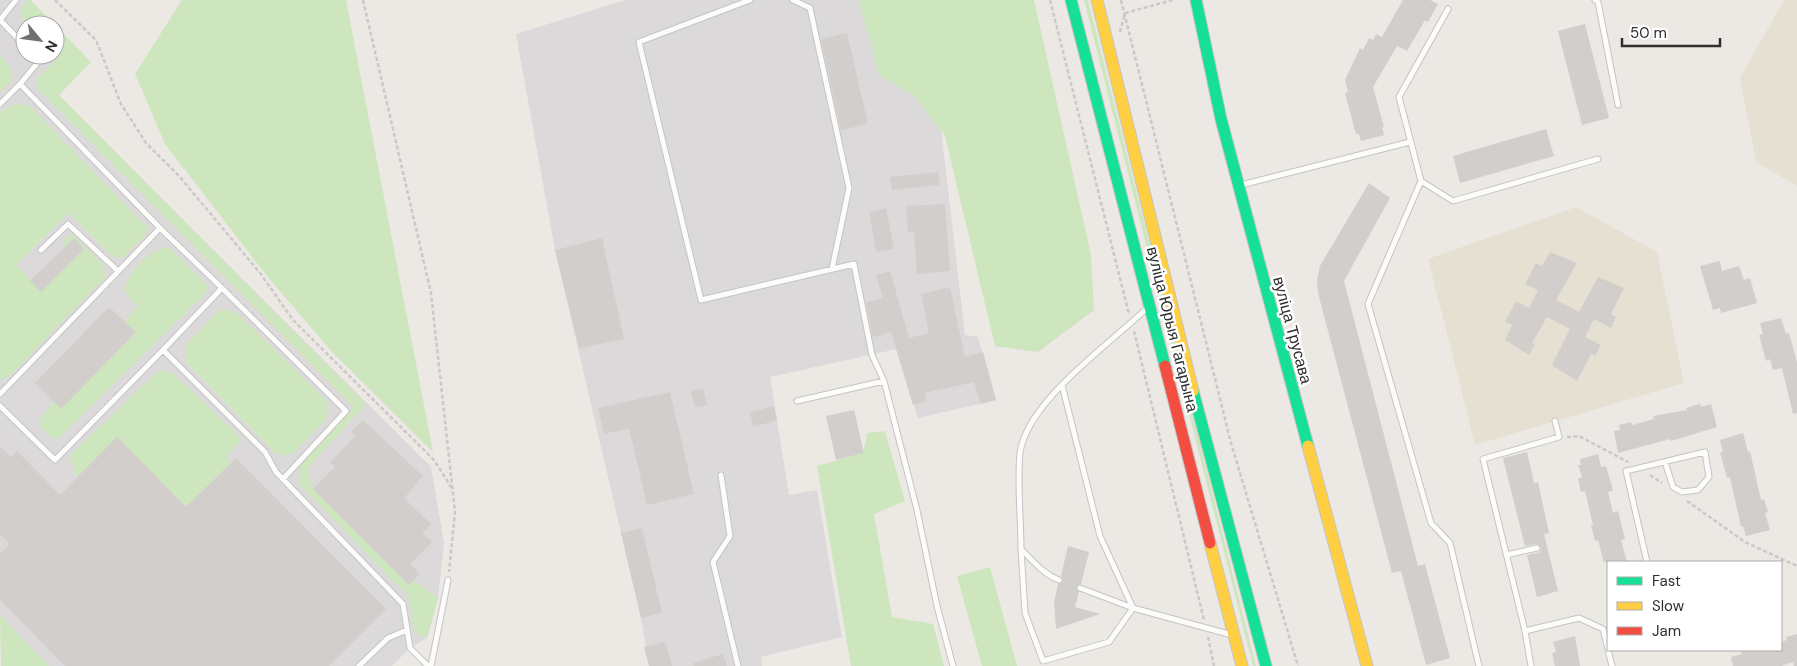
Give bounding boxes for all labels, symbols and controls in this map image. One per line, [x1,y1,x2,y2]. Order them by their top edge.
north arrow [15,15,65,65]
scale bar [1622,15,1720,47]
text: 50 m [1630,23,1667,43]
text: N [41,37,62,55]
street label: вуліца Юрыя Гагарына [1142,244,1203,414]
street label: вуліца Трусава [1268,274,1317,386]
legend [1607,561,1782,651]
text: Fast [1652,571,1681,591]
text: Slow [1652,596,1685,616]
text: Jam [1652,621,1681,641]

